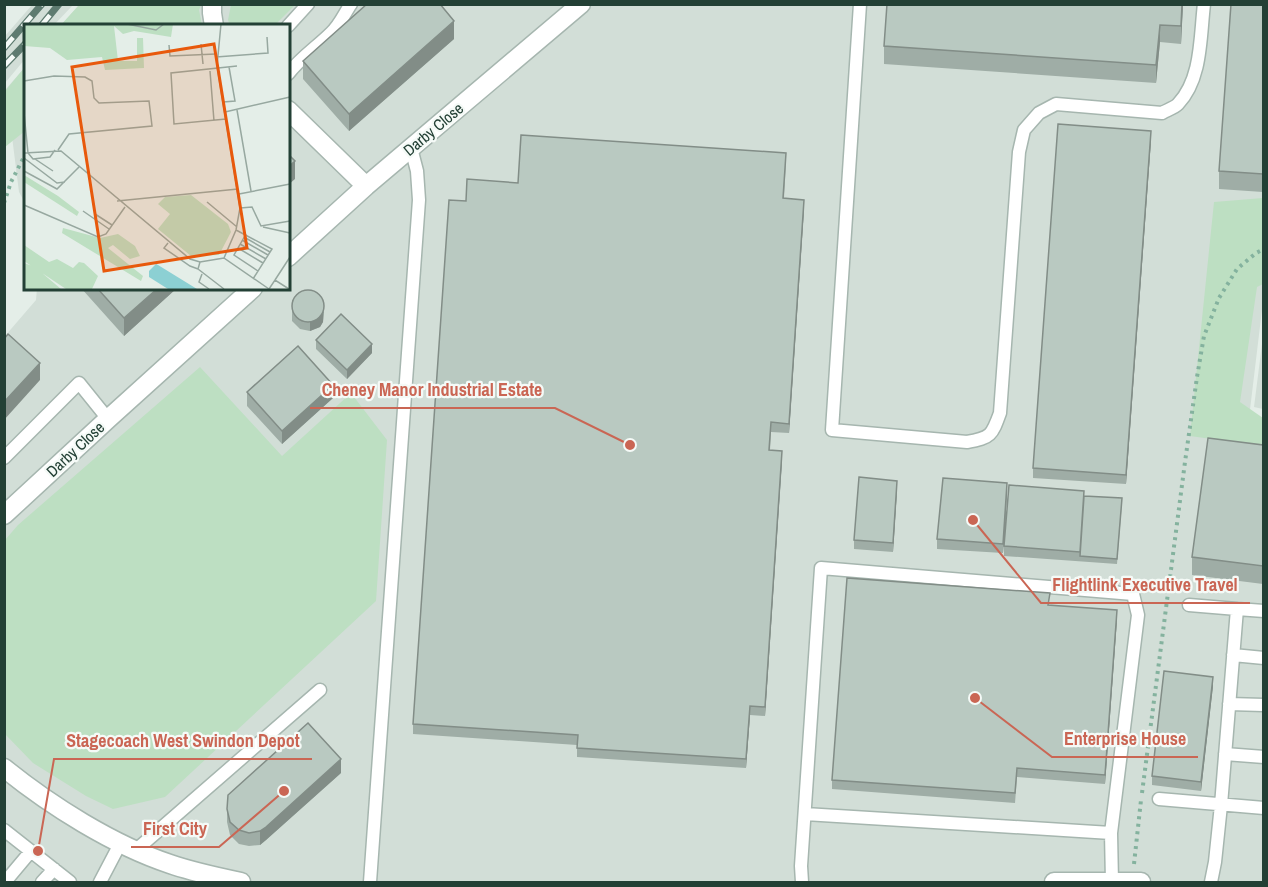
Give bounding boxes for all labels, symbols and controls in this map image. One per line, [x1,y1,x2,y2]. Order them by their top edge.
inset map [24,24,290,290]
street label: Darby Close [398,97,468,161]
callout: Cheney Manor Industrial Estate [310,372,555,408]
text: Cheney Manor Industrial Estate [322,377,542,402]
street label: Darby Close [41,416,109,482]
callout: Flightlink Executive Travel [1041,567,1250,603]
text: Flightlink Executive Travel [1052,572,1238,597]
callout: Enterprise House [1052,721,1198,757]
callout: Stagecoach West Swindon Depot [54,723,312,759]
text: Enterprise House [1064,726,1186,751]
text: Stagecoach West Swindon Depot [66,728,300,753]
callout: First City [131,811,219,847]
text: First City [143,816,208,841]

